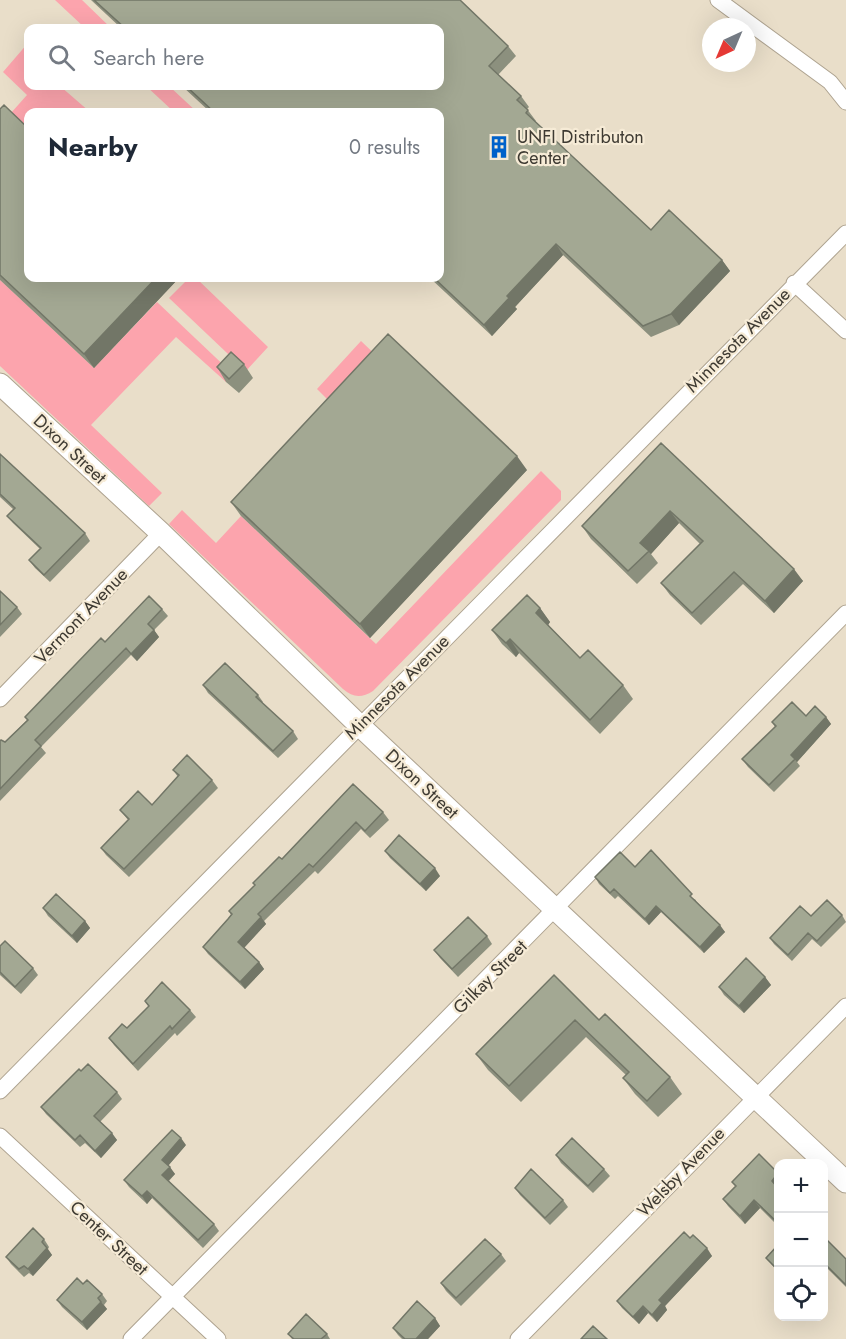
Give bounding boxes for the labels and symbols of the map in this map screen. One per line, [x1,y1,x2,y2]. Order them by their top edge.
north arrow [702,18,756,72]
place label: UNFI Distributon Center [517,124,644,171]
building icon: UNFI Distributon Center [486,134,512,160]
street label: Minnesota Avenue [680,282,796,398]
street label: Dixon Street [28,408,113,490]
street label: Vermont Avenue [28,562,134,670]
street label: Minnesota Avenue [339,629,455,745]
street label: Dixon Street [380,743,465,825]
street label: Gilkay Street [447,934,533,1020]
street label: Welsby Avenue [631,1121,731,1223]
street label: Center Street [64,1195,155,1282]

